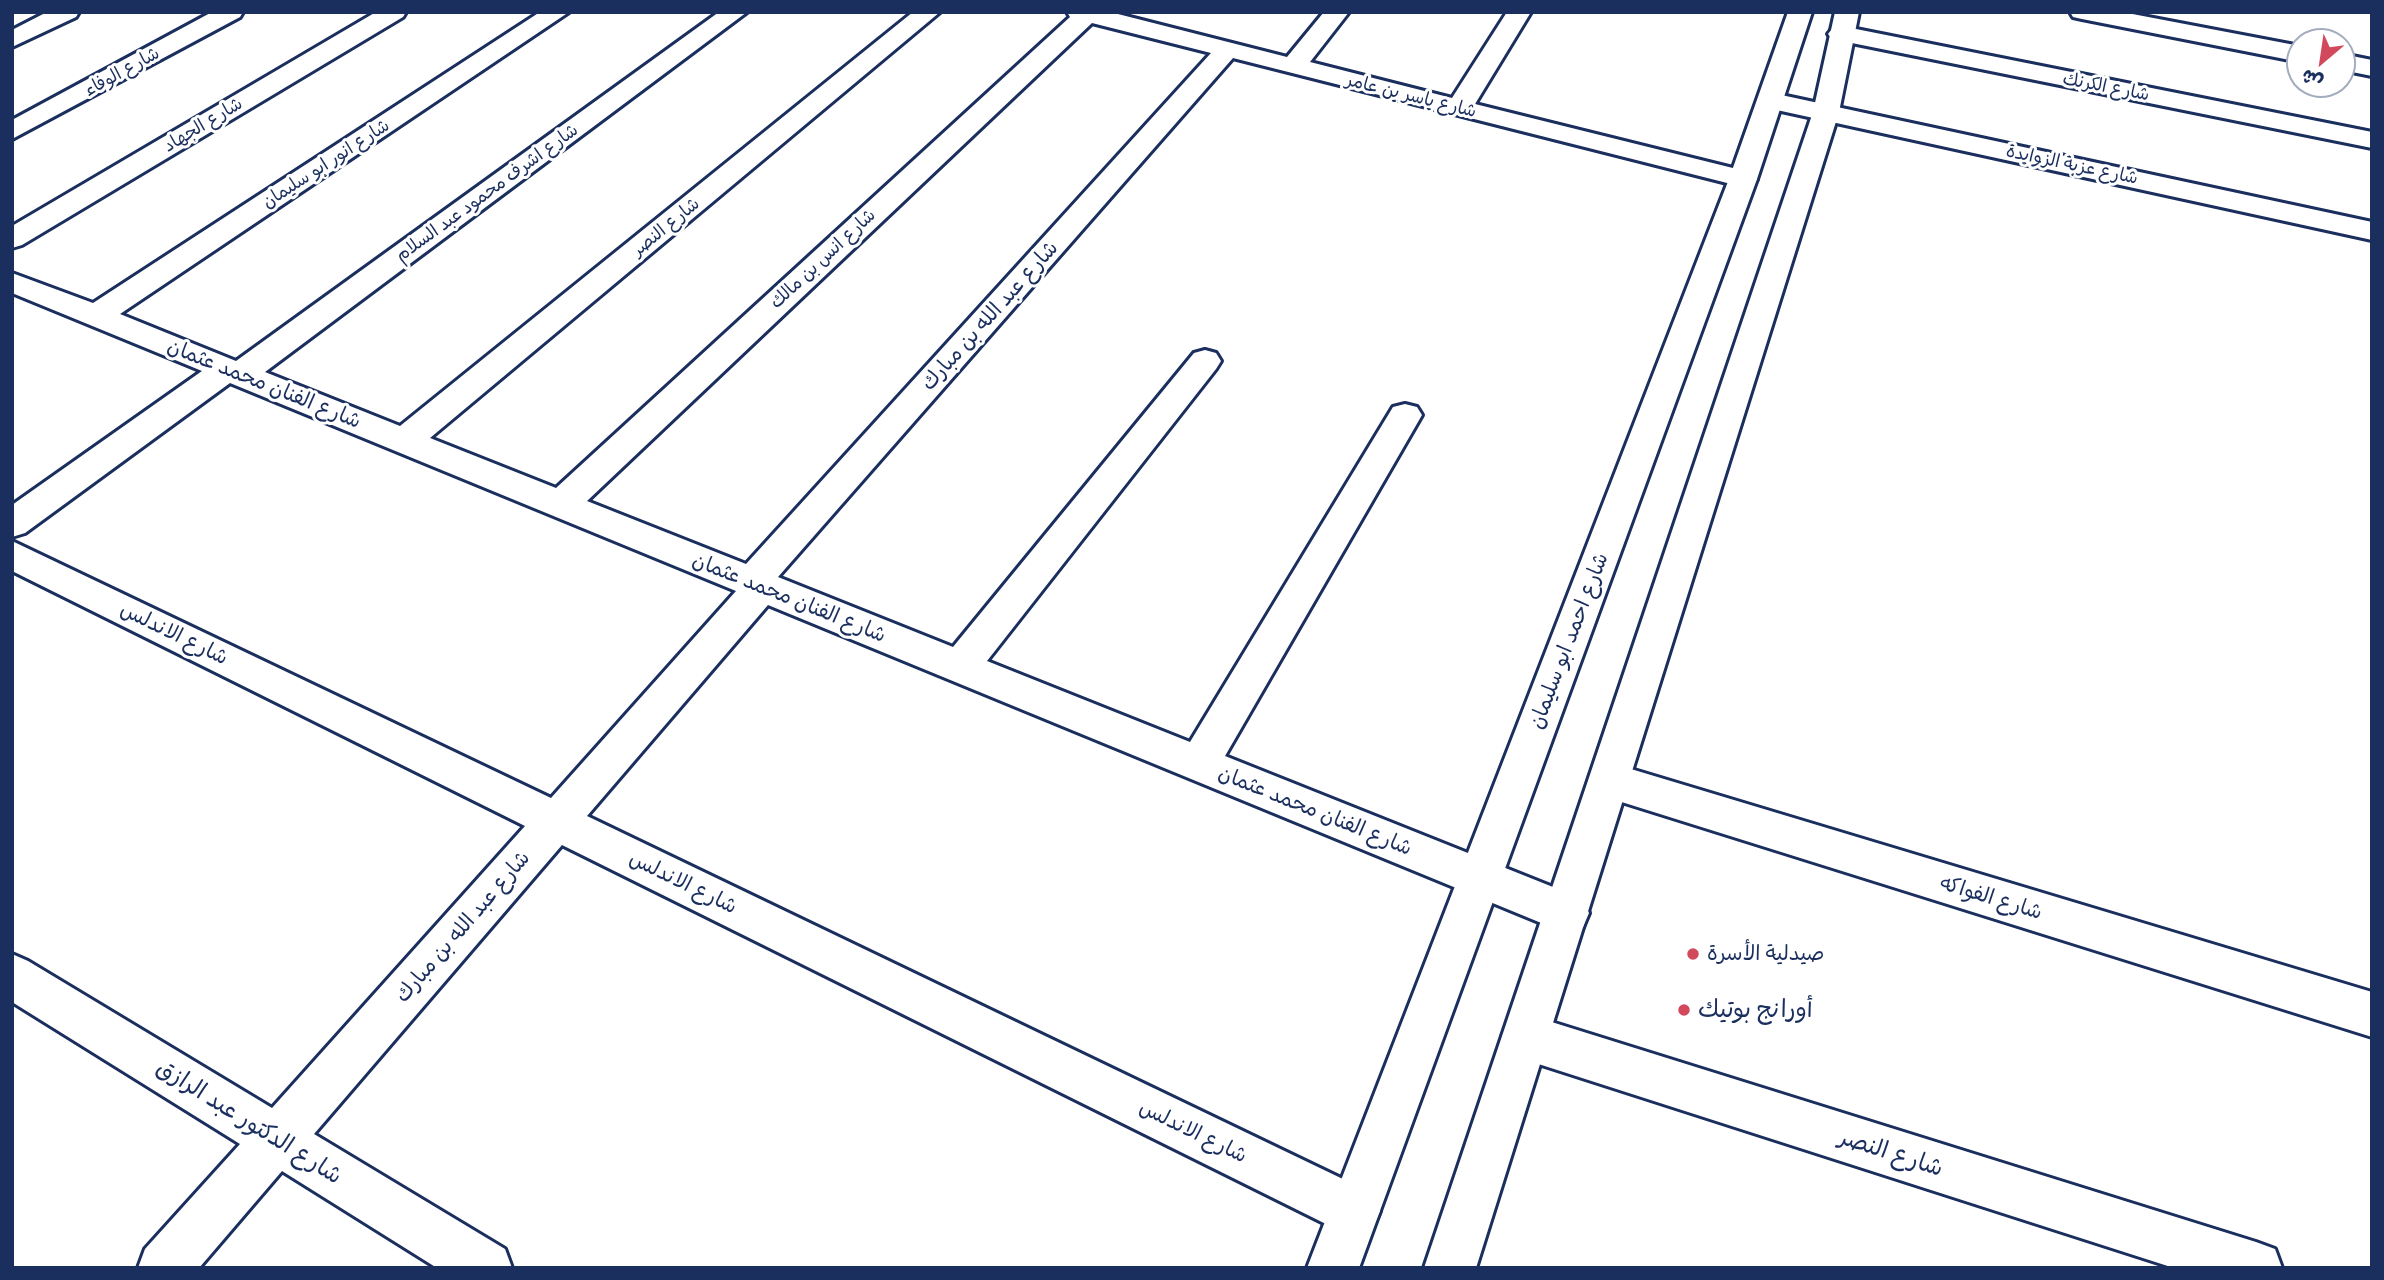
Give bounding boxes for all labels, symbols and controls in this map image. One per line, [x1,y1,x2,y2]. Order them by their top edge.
north arrow [2286,28,2356,98]
street label: شارع الوفاء [81,43,163,101]
text: ش [2297,64,2327,95]
street label: شارع الكرنك [2061,68,2151,106]
street label: شارع ياسر بن عامر [1343,69,1479,123]
street label: شارع الجهاد [159,93,247,157]
street label: شارع انور ابو سليمان [258,115,394,213]
street label: شارع اشرف محمود عبد السلام [391,119,583,267]
street label: شارع عزبة الزوايدة [2004,140,2140,190]
street label: شارع النصر [628,193,704,261]
street label: شارع انس بن مالك [766,205,880,313]
street label: شارع عبد الله بن مبارك [916,236,1064,396]
street label: شارع الفنان محمد عثمان [163,334,365,434]
street label: شارع الفنان محمد عثمان [688,548,890,648]
street label: شارع احمد ابو سليمان [1524,549,1614,733]
street label: شارع الاندلس [116,597,232,671]
street label: شارع الفنان محمد عثمان [1214,761,1416,861]
street label: شارع عبد الله بن مبارك [390,846,536,1008]
street label: شارع الاندلس [625,846,741,920]
street label: شارع الفواكه [1937,870,2045,926]
place label: صيدلية الأسرة [1707,941,1824,967]
marker: صيدلية الأسرة [1685,946,1701,962]
place label: أورانج بوتيك [1698,996,1813,1024]
marker: أورانج بوتيك [1676,1002,1692,1018]
street label: شارع الدكتور عبد الرازق [151,1053,347,1191]
street label: شارع الاندلس [1135,1095,1251,1169]
street label: شارع النصر [1835,1123,1947,1183]

